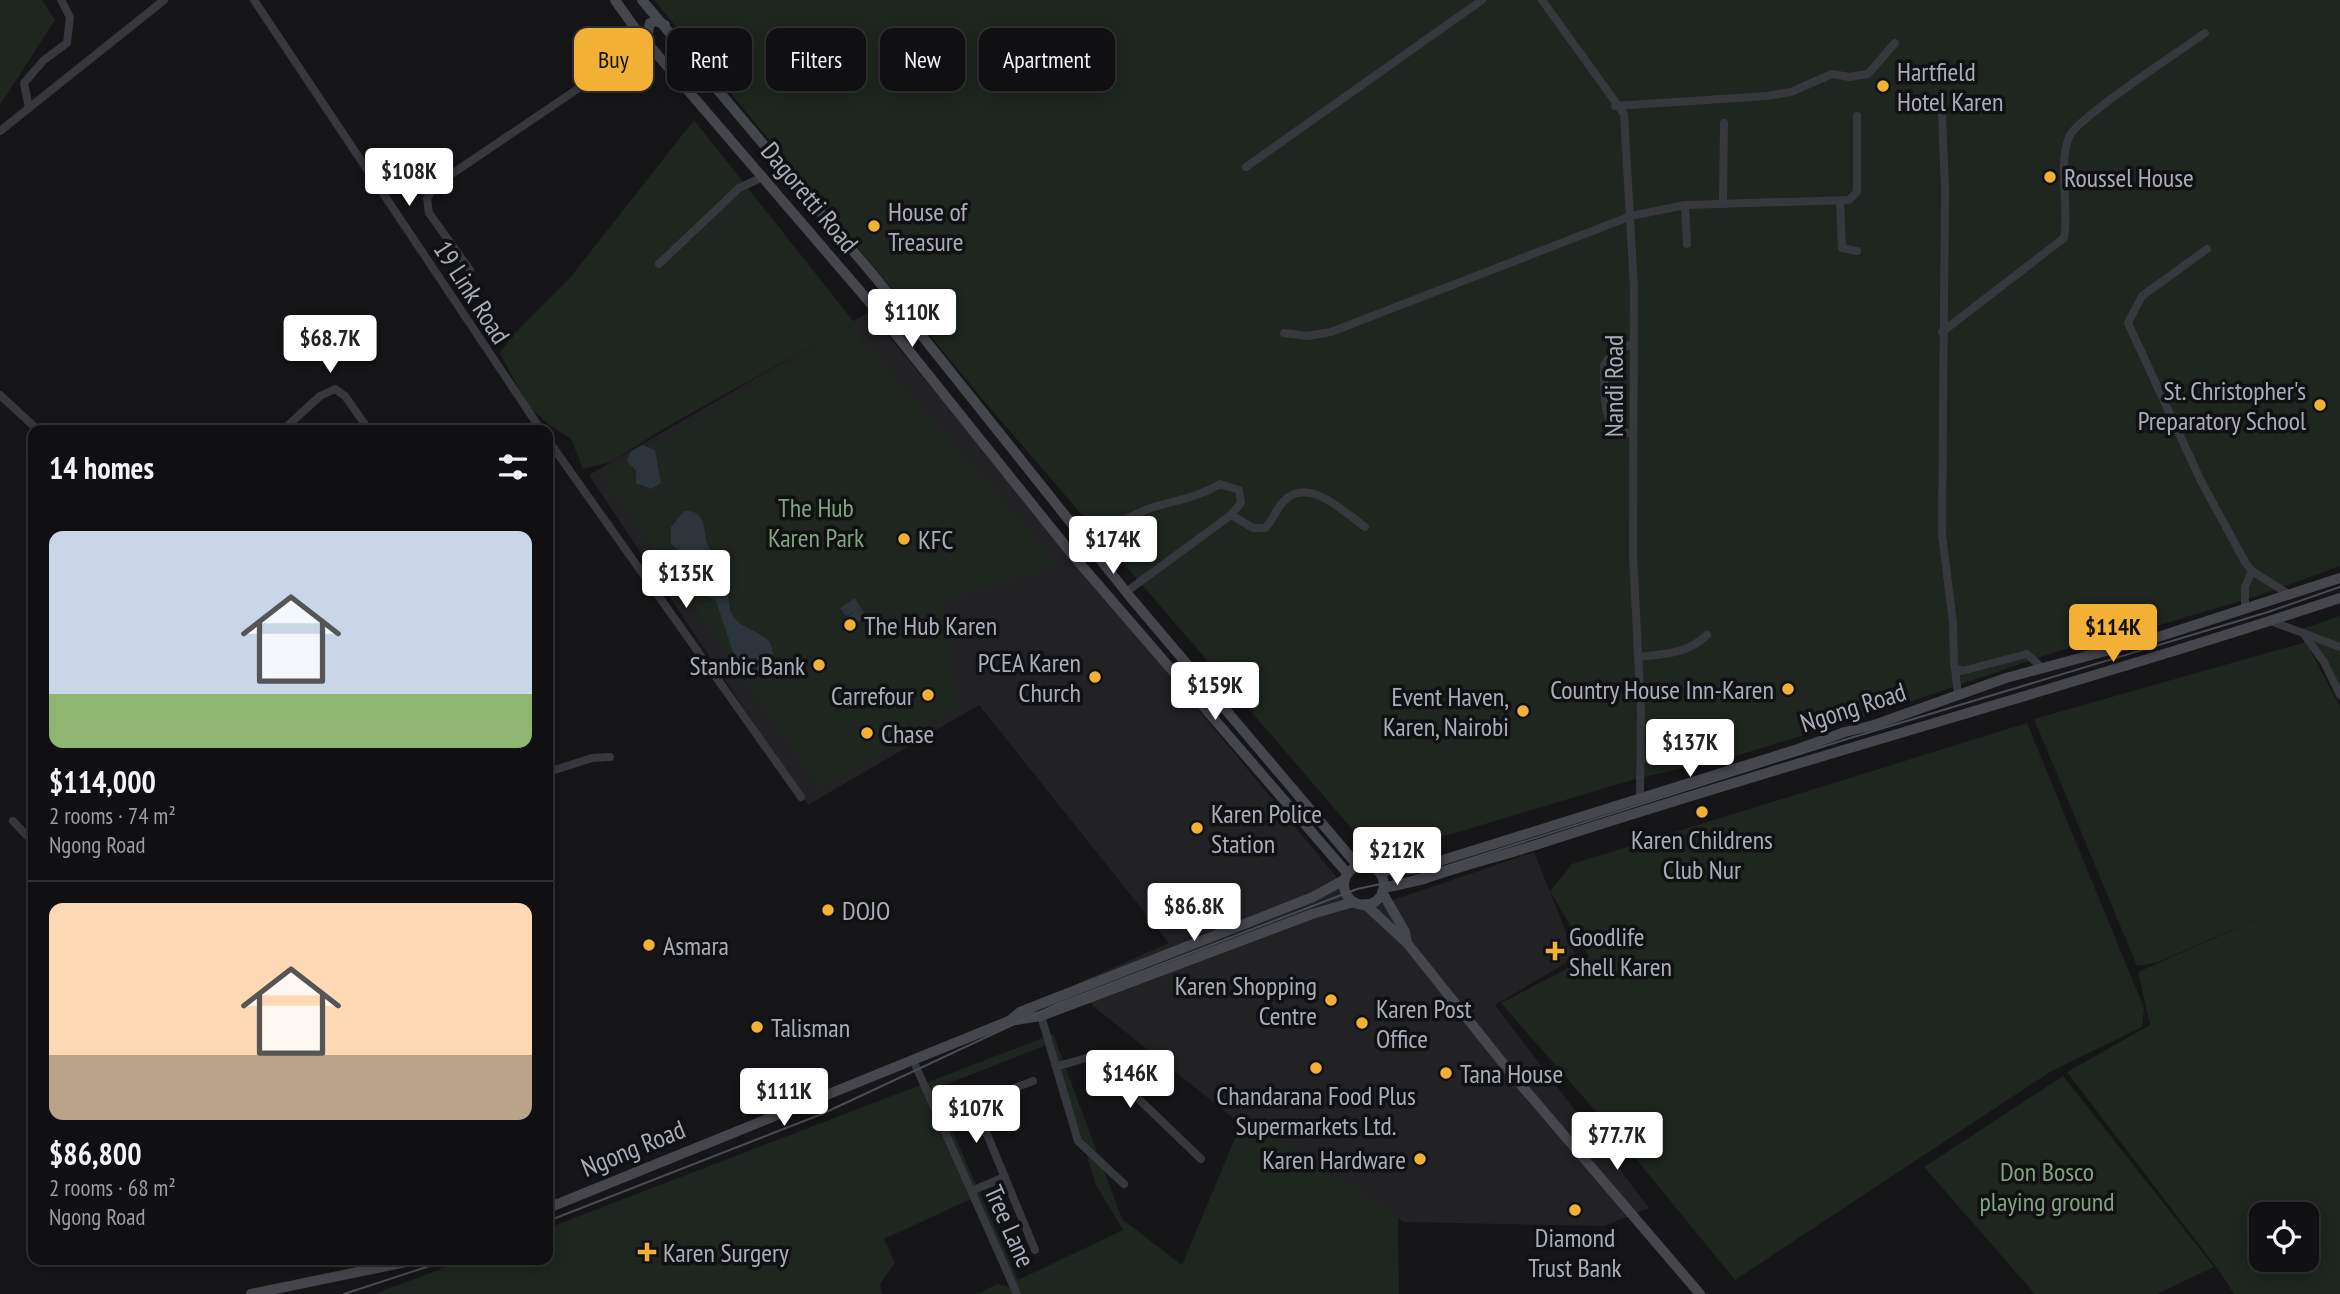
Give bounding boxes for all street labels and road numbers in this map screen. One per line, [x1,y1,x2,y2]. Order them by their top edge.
street label: Dagoretti Road [754,135,866,259]
street label: 19 Link Road [427,234,517,350]
street label: Nandi Road [1597,335,1630,437]
street label: Ngong Road [1796,674,1910,740]
street label: Ngong Road [576,1112,690,1184]
street label: Tree Lane [977,1180,1043,1272]

